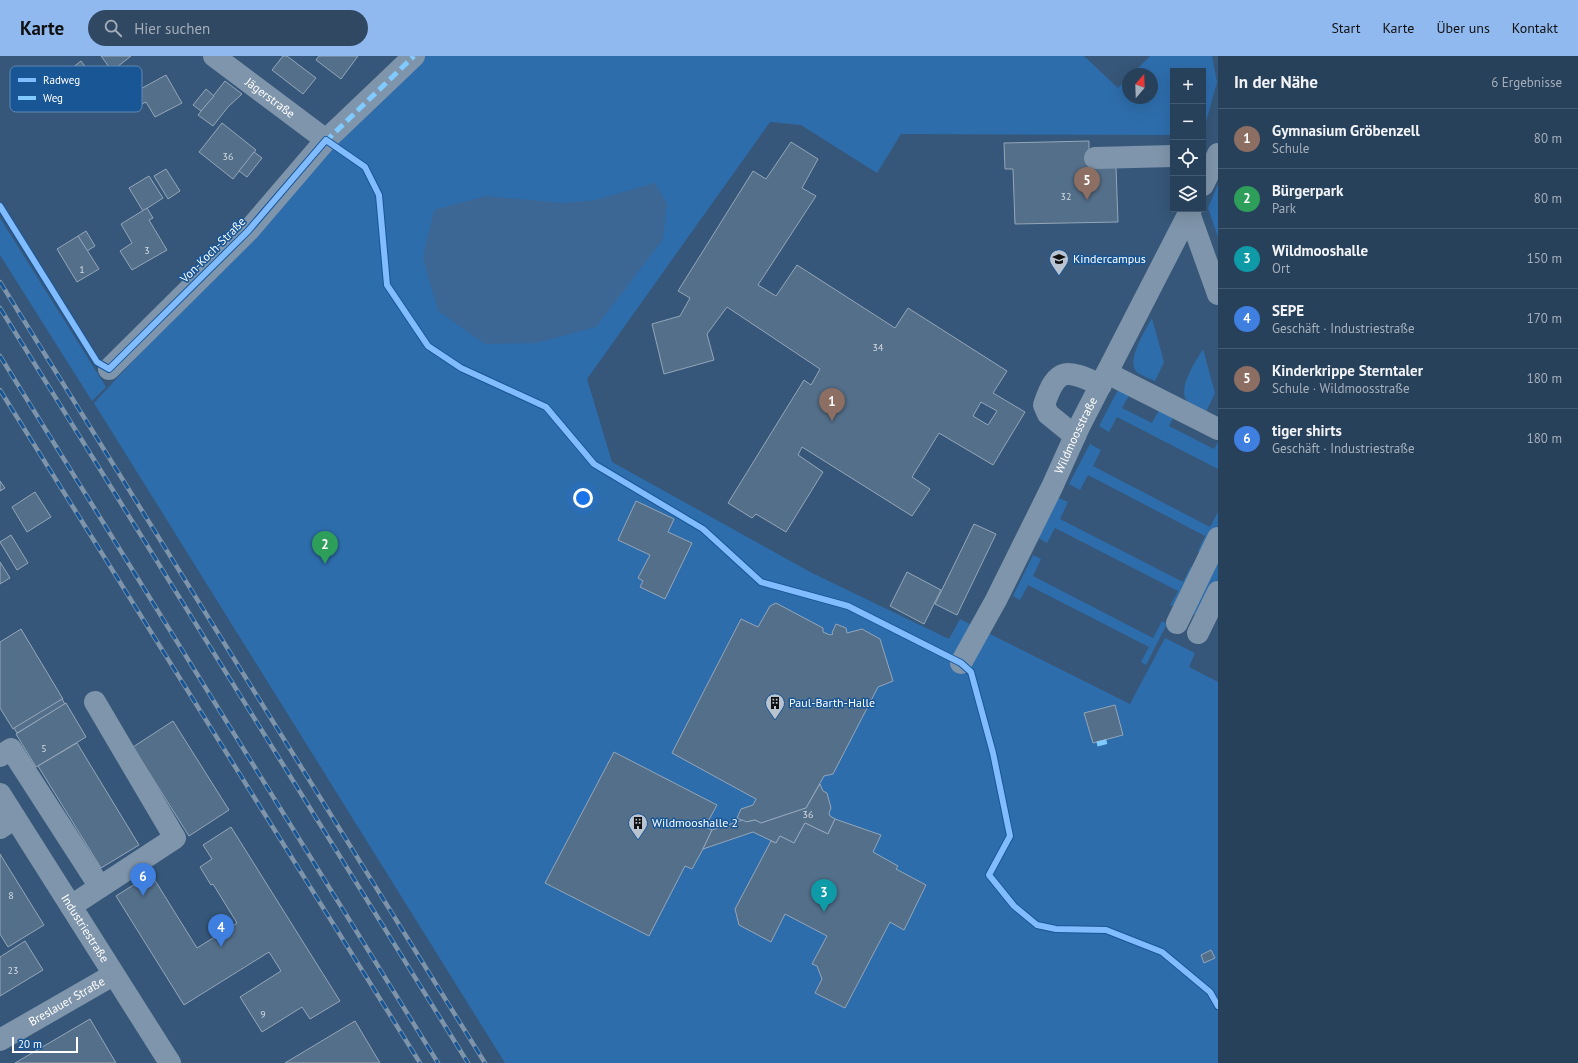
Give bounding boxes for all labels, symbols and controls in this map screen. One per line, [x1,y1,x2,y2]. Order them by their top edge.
search box [88,10,368,46]
text: Karte [20,16,64,40]
icon: search [102,17,124,39]
text: Hier suchen [134,19,210,38]
text: Start [1331,19,1360,37]
text: Karte [1382,19,1414,37]
text: Über uns [1436,19,1490,37]
text: Kontakt [1512,19,1558,37]
legend [10,66,142,112]
north arrow [1122,68,1158,104]
map controls [1170,68,1206,212]
button: + [1170,68,1206,104]
text: In der Nähe [1234,71,1318,93]
text: Radweg [43,73,80,87]
street label: Jägerstraße [242,73,298,121]
text: 6 Ergebnisse [1491,74,1562,91]
text: Weg [43,91,63,105]
button: − [1170,104,1206,140]
text: Gymnasium Gröbenzell [1272,121,1420,140]
text: 1 [1243,130,1251,147]
text: 80 m [1534,130,1562,147]
button: locate [1170,140,1206,176]
text: Schule [1272,140,1309,157]
house number: 36 [223,150,233,163]
pin: 5 [1074,167,1100,200]
button: layers [1170,176,1206,212]
text: Bürgerpark [1272,181,1343,200]
house number: 32 [1061,190,1071,203]
text: 2 [1243,190,1251,207]
text: 80 m [1534,190,1562,207]
text: Park [1272,200,1296,217]
street label: Von-Koch-Straße [176,214,249,286]
text: Wildmooshalle [1272,241,1368,260]
house number: 3 [144,244,150,257]
school or university icon: Kindercampus [1048,248,1070,276]
text: 3 [1243,250,1251,267]
text: 150 m [1527,250,1562,267]
place label: Kindercampus [1073,251,1146,266]
text: Ort [1272,260,1290,277]
house number: 1 [79,263,85,276]
text: SEPE [1272,301,1304,320]
text: 4 [1243,310,1251,327]
text: 170 m [1527,310,1562,327]
text: Geschäft · Industriestraße [1272,320,1415,337]
house number: 34 [873,341,884,354]
text: Kinderkrippe Sterntaler [1272,361,1423,380]
text: 5 [1243,370,1251,387]
text: 180 m [1527,370,1562,387]
text: Schule · Wildmoosstraße [1272,380,1410,397]
pin: 1 [819,388,845,421]
street label: Wildmoosstraße [1051,394,1100,476]
text: tiger shirts [1272,421,1342,440]
text: 6 [1243,430,1251,447]
text: 180 m [1527,430,1562,447]
text: Geschäft · Industriestraße [1272,440,1415,457]
your location [573,488,593,508]
pin: 2 [312,531,338,564]
building icon: Paul-Barth-Halle [764,692,786,720]
place label: Paul-Barth-Halle [789,695,875,710]
house number: 5 [41,742,47,755]
house number: 36 [803,808,813,821]
building icon: Wildmooshalle 2 [627,812,649,840]
place label: Wildmooshalle 2 [652,815,738,830]
pin: 6 [130,863,156,896]
pin: 3 [811,879,837,912]
house number: 8 [8,889,14,902]
street label: Industriestraße [58,891,113,965]
pin: 4 [208,914,234,947]
house number: 23 [8,964,18,977]
street label: Breslauer Straße [26,973,107,1029]
house number: 9 [260,1008,266,1021]
scale bar [12,1035,78,1054]
text: 20 m [18,1037,42,1051]

